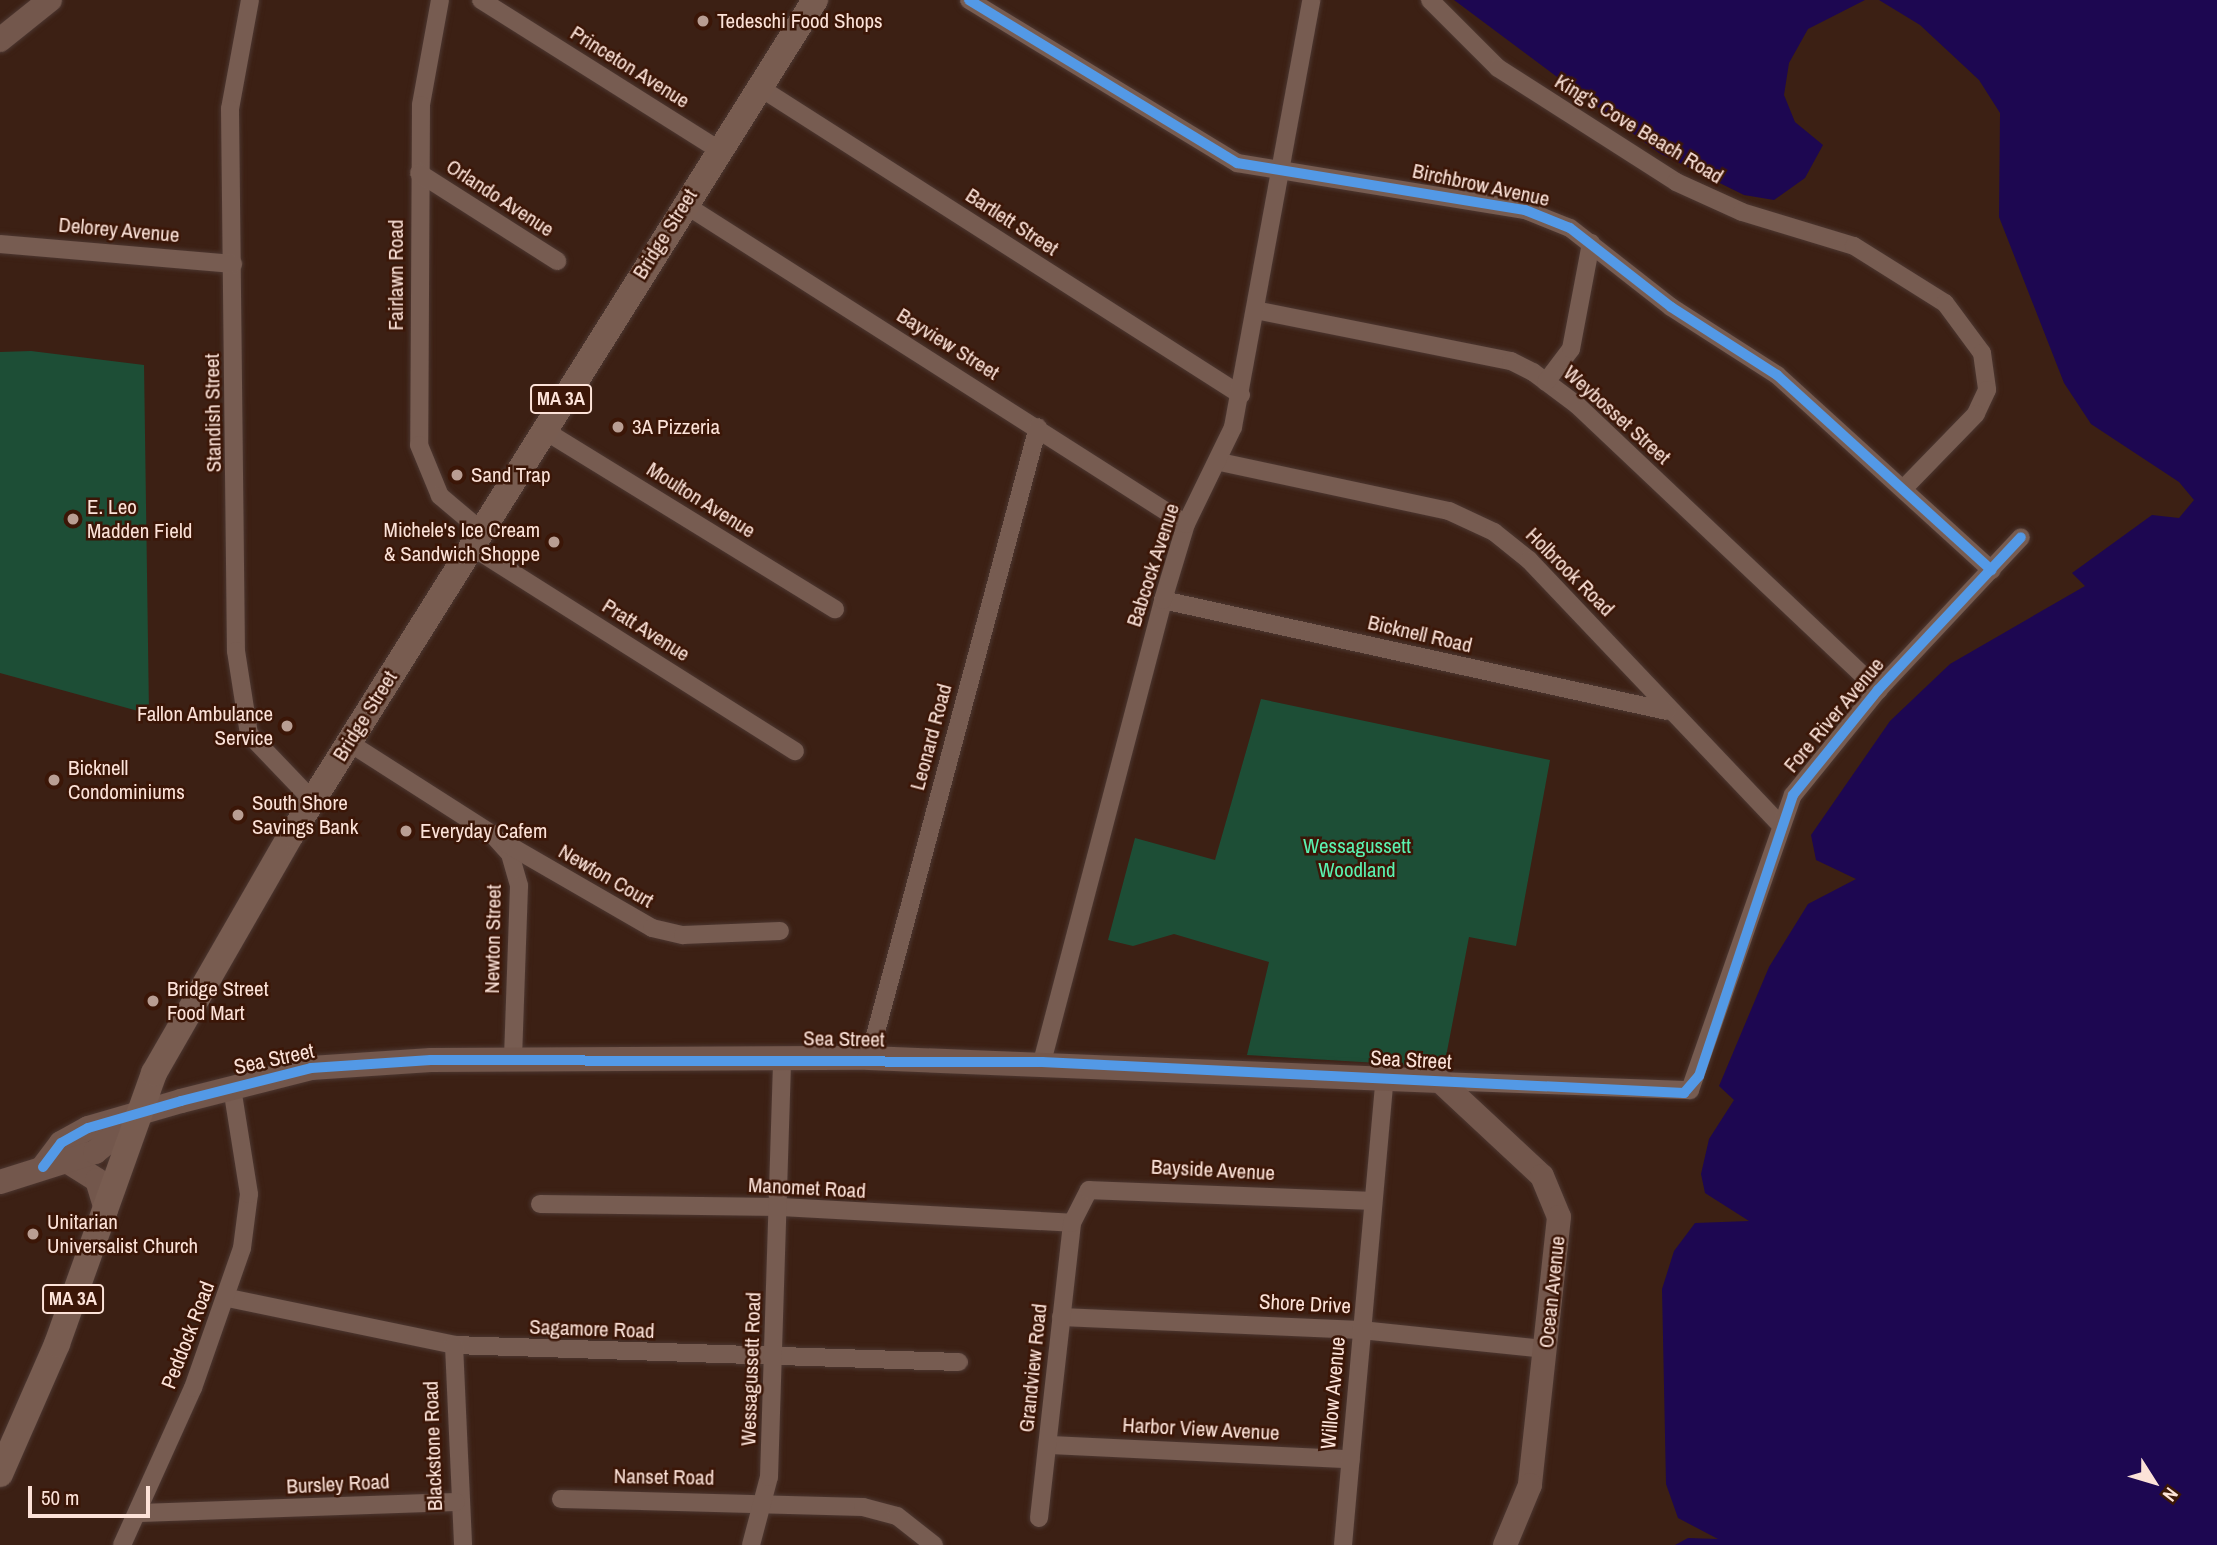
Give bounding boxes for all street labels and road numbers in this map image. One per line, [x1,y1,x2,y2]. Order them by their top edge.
street label: Princeton Avenue [565,20,695,114]
street label: King's Cove Beach Road [1550,69,1728,189]
street label: Orlando Avenue [441,154,559,242]
street label: Birchbrow Avenue [1410,158,1552,212]
street label: Bartlett Street [961,183,1063,261]
street label: Bridge Street [627,184,703,284]
street label: Delorey Avenue [57,212,181,248]
street label: Fairlawn Road [383,219,409,331]
street label: Bayview Street [892,303,1004,385]
street label: Standish Street [199,353,227,473]
street label: Weybosset Street [1558,360,1676,470]
road number: MA 3A [530,384,592,414]
street label: Moulton Avenue [642,456,760,544]
street label: Babcock Avenue [1121,500,1185,630]
street label: Holbrook Road [1520,522,1620,622]
street label: Pratt Avenue [597,593,695,667]
street label: Bicknell Road [1365,610,1475,658]
street label: Fore River Avenue [1778,652,1890,778]
street label: Bridge Street [327,666,403,766]
street label: Leonard Road [905,681,957,793]
street label: Newton Court [554,839,658,913]
street label: Newton Street [479,884,507,994]
street label: Sea Street [803,1026,885,1052]
street label: Sea Street [232,1038,316,1080]
street label: Sea Street [1370,1045,1452,1075]
street label: Bayside Avenue [1150,1154,1276,1186]
street label: Manomet Road [748,1172,866,1204]
street label: Ocean Avenue [1534,1234,1570,1350]
street label: Peddock Road [156,1278,220,1392]
road number: MA 3A [42,1284,104,1315]
street label: Shore Drive [1258,1289,1352,1319]
street label: Wessagussett Road [736,1292,766,1446]
street label: Grandview Road [1014,1302,1052,1434]
street label: Sagamore Road [529,1314,655,1344]
street label: Willow Avenue [1315,1335,1351,1451]
street label: Blackstone Road [418,1381,448,1511]
street label: Harbor View Avenue [1121,1412,1281,1446]
street label: Nanset Road [614,1464,714,1490]
street label: Bursley Road [286,1469,390,1499]

